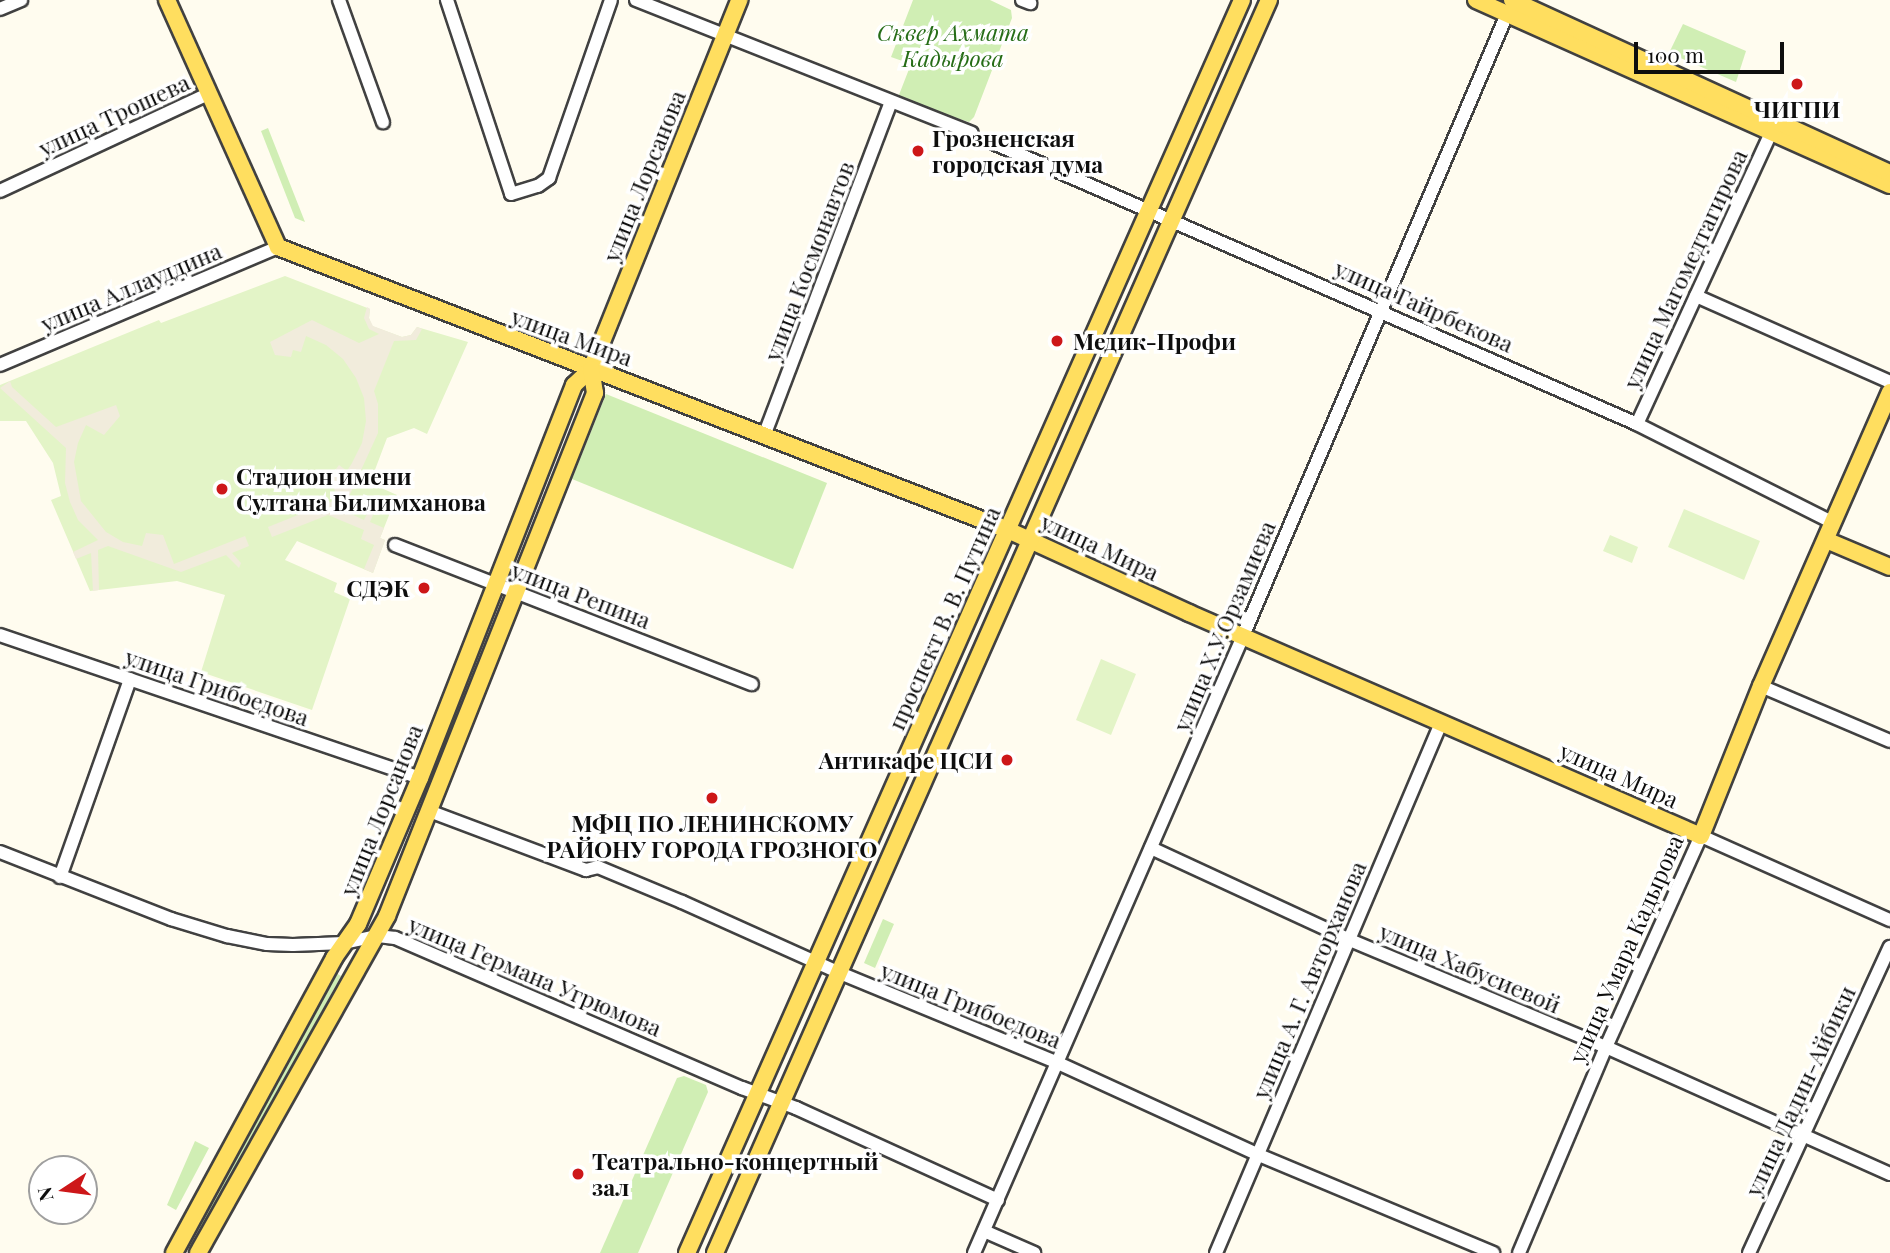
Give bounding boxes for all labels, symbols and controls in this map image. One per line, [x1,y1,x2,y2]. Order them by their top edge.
park label: Сквер Ахмата Кадырова [877,18,1029,72]
scale bar [1638,28,1788,72]
text: 100 m [1647,40,1704,68]
street label: улица Трошева [34,68,194,162]
marker: ЧИГПИ [1789,76,1805,92]
street label: улица Лорсанова [597,86,691,266]
place label: ЧИГПИ [1754,95,1840,123]
place label: Грозненская городская дума [932,124,1103,178]
marker: Грозненская городская дума [910,143,926,159]
street label: улица Магомедтагирова [1617,145,1753,393]
street label: улица Космонавтов [758,157,860,365]
street label: улица Аллауддина [37,236,225,338]
street label: улица Гайрбекова [1330,254,1518,358]
street label: улица Мира [508,302,636,372]
place label: Медик-Профи [1073,327,1236,355]
marker: Медик-Профи [1047,331,1067,351]
place label: Стадион имени Султана Билимханова [236,462,486,516]
marker: Стадион имени Султана Билимханова [214,481,230,497]
street label: проспект В. В. Путина [882,502,1006,734]
street label: улица Мира [1037,508,1163,586]
street label: улица Х.У.Орзамиева [1167,517,1281,735]
street label: улица Репина [508,556,654,634]
place label: СДЭК [346,574,410,602]
marker: СДЭК [416,580,432,596]
street label: улица Грибоедова [121,643,313,731]
street label: улица Лорсанова [334,720,428,900]
street label: улица Мира [1555,737,1683,813]
place label: Антикафе ЦСИ [819,746,993,774]
marker: Антикафе ЦСИ [999,752,1015,768]
marker: МФЦ ПО ЛЕНИНСКОМУ РАЙОНУ ГОРОДА ГРОЗНОГО [704,790,720,806]
place label: МФЦ ПО ЛЕНИНСКОМУ РАЙОНУ ГОРОДА ГРОЗНОГО [547,809,877,863]
street label: улица Умара Кадырова [1563,831,1689,1067]
street label: улица А. Г. Авторханова [1246,857,1372,1103]
street label: улица Германа Угрюмова [404,910,666,1042]
street label: улица Хабусиевой [1375,917,1565,1019]
street label: улица Грибоедова [877,956,1065,1054]
street label: улица Дадин-Айбики [1739,981,1861,1201]
place label: Театрально-концертный зал [592,1147,879,1201]
north arrow [28,1155,98,1225]
marker: Театрально-концертный зал [570,1166,586,1182]
text: N [30,1185,59,1204]

